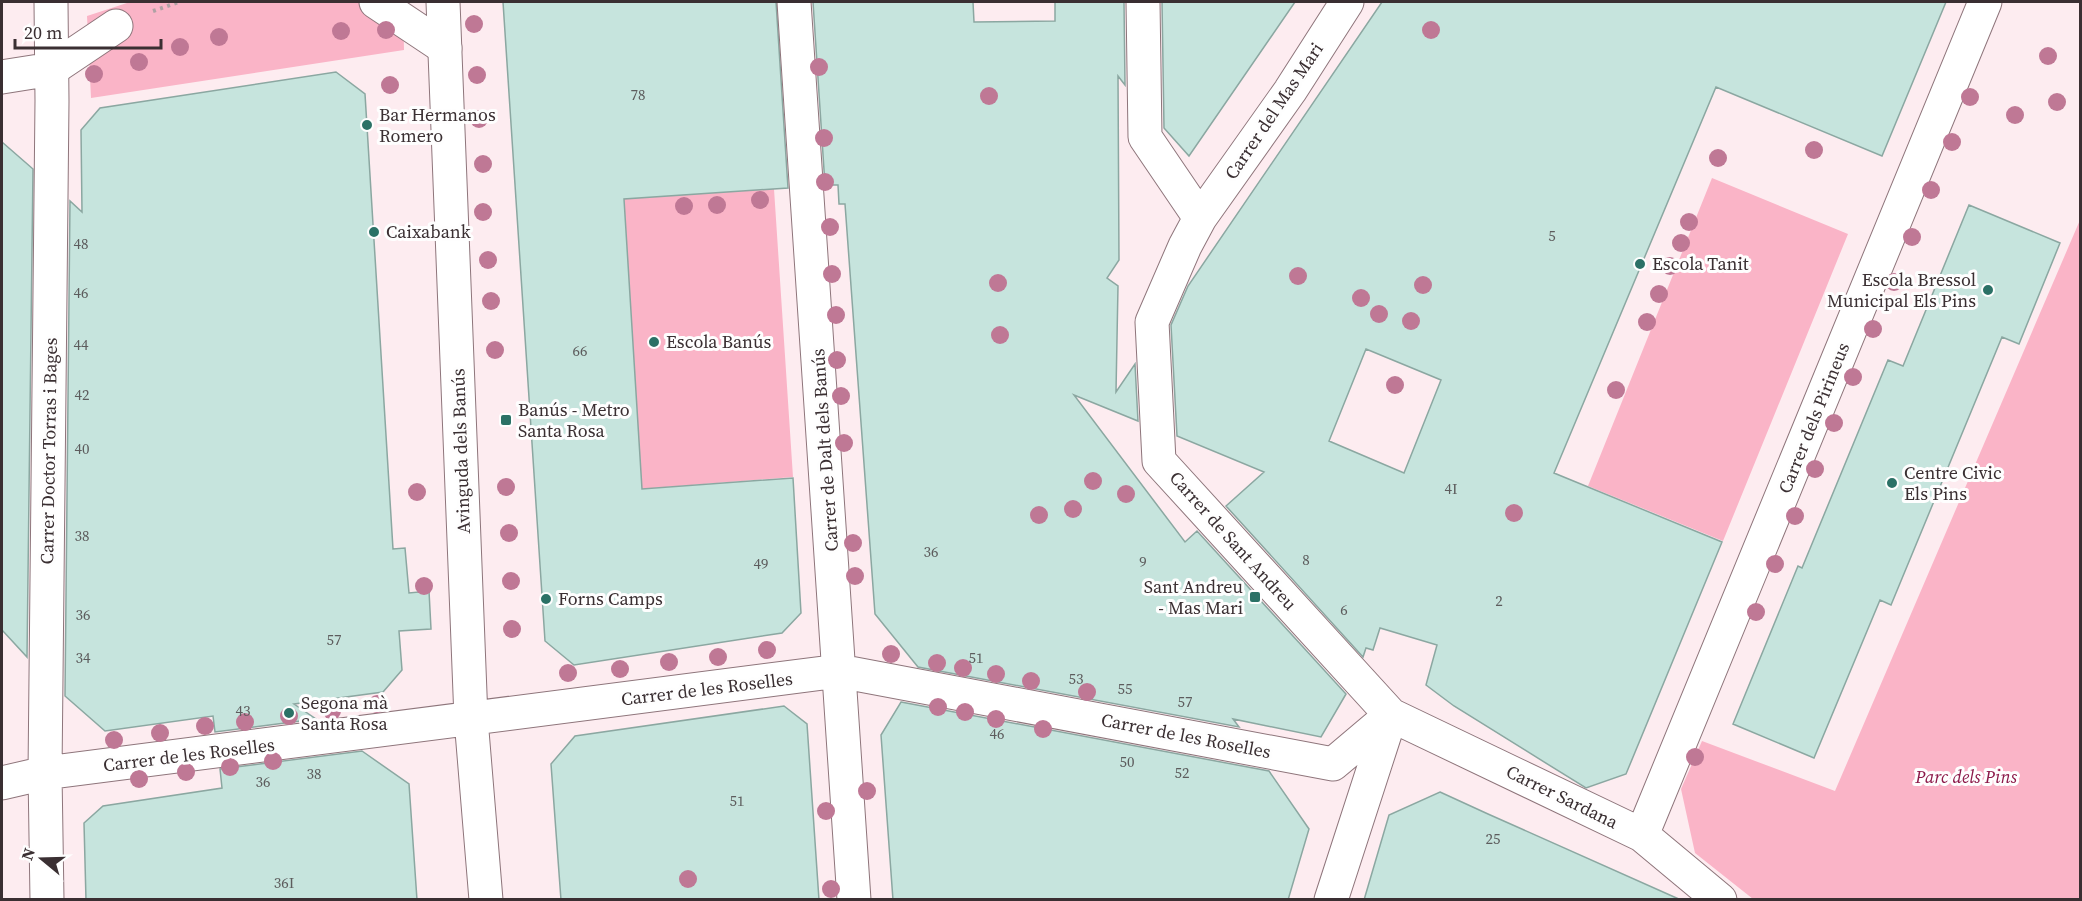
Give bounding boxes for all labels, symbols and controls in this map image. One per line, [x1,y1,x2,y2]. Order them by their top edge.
scale bar [15,12,160,50]
text: 20 m [24,20,62,45]
street label: Carrer del Mas Mari [1218,37,1329,184]
house number: 78 [630,84,646,105]
place label: Bar Hermanos Romero [379,102,496,148]
marker: Bar Hermanos Romero [360,118,374,132]
place label: Caixabank [386,219,471,244]
marker: Caixabank [367,225,381,239]
house number: 5 [1548,225,1556,246]
house number: 48 [73,233,89,254]
place label: Escola Tanit [1652,251,1749,276]
marker: Escola Tanit [1633,257,1647,271]
place label: Escola Bressol Municipal Els Pins [1827,267,1976,313]
house number: 46 [73,282,89,303]
marker: Escola Bressol Municipal Els Pins [1981,283,1995,297]
place label: Escola Banús [666,329,771,354]
house number: 44 [73,334,89,355]
marker: Escola Banús [647,335,661,349]
street label: Carrer Doctor Torras i Bages [34,337,63,565]
street label: Carrer dels Pirineus [1772,339,1855,497]
house number: 66 [572,340,588,361]
street label: Carrer de Dalt dels Banús [805,347,844,552]
street label: Avinguda dels Banús [445,368,476,534]
house number: 42 [74,384,90,405]
place label: Banús - Metro Santa Rosa [518,397,630,443]
marker: Banús - Metro Santa Rosa [499,413,513,427]
house number: 40 [74,438,90,459]
place label: Centre Civic Els Pins [1904,460,2002,506]
street label: Carrer de Sant Andreu [1164,466,1303,616]
marker: Centre Civic Els Pins [1885,476,1899,490]
house number: 4I [1444,478,1458,499]
house number: 38 [74,525,90,546]
house number: 36 [923,541,939,562]
house number: 8 [1302,549,1310,570]
house number: 9 [1139,551,1147,572]
house number: 49 [753,553,769,574]
place label: Sant Andreu - Mas Mari [1144,574,1243,620]
place label: Forns Camps [558,586,663,611]
marker: Sant Andreu - Mas Mari [1248,590,1262,604]
house number: 2 [1495,590,1503,611]
marker: Forns Camps [539,592,553,606]
house number: 6 [1340,599,1348,620]
house number: 36 [75,604,91,625]
house number: 57 [326,629,342,650]
house number: 34 [75,647,91,668]
house number: 51 [968,647,984,668]
street label: Carrer de les Roselles [620,666,794,711]
house number: 53 [1068,668,1084,689]
house number: 55 [1117,678,1133,699]
place label: Segona mà Santa Rosa [301,690,389,736]
house number: 57 [1177,691,1193,712]
house number: 43 [235,700,251,721]
marker: Segona mà Santa Rosa [282,706,296,720]
street label: Carrer de les Roselles [1099,707,1273,764]
house number: 46 [989,723,1005,744]
street label: Carrer de les Roselles [102,732,276,777]
house number: 50 [1119,751,1135,772]
street label: Carrer Sardana [1502,759,1623,835]
house number: 52 [1174,762,1190,783]
house number: 38 [306,763,322,784]
park label: Parc dels Pins [1914,764,2017,789]
house number: 36 [255,771,271,792]
house number: 51 [729,790,745,811]
house number: 25 [1485,828,1501,849]
north arrow [12,829,72,889]
text: N [16,845,40,863]
house number: 36I [274,872,294,893]

